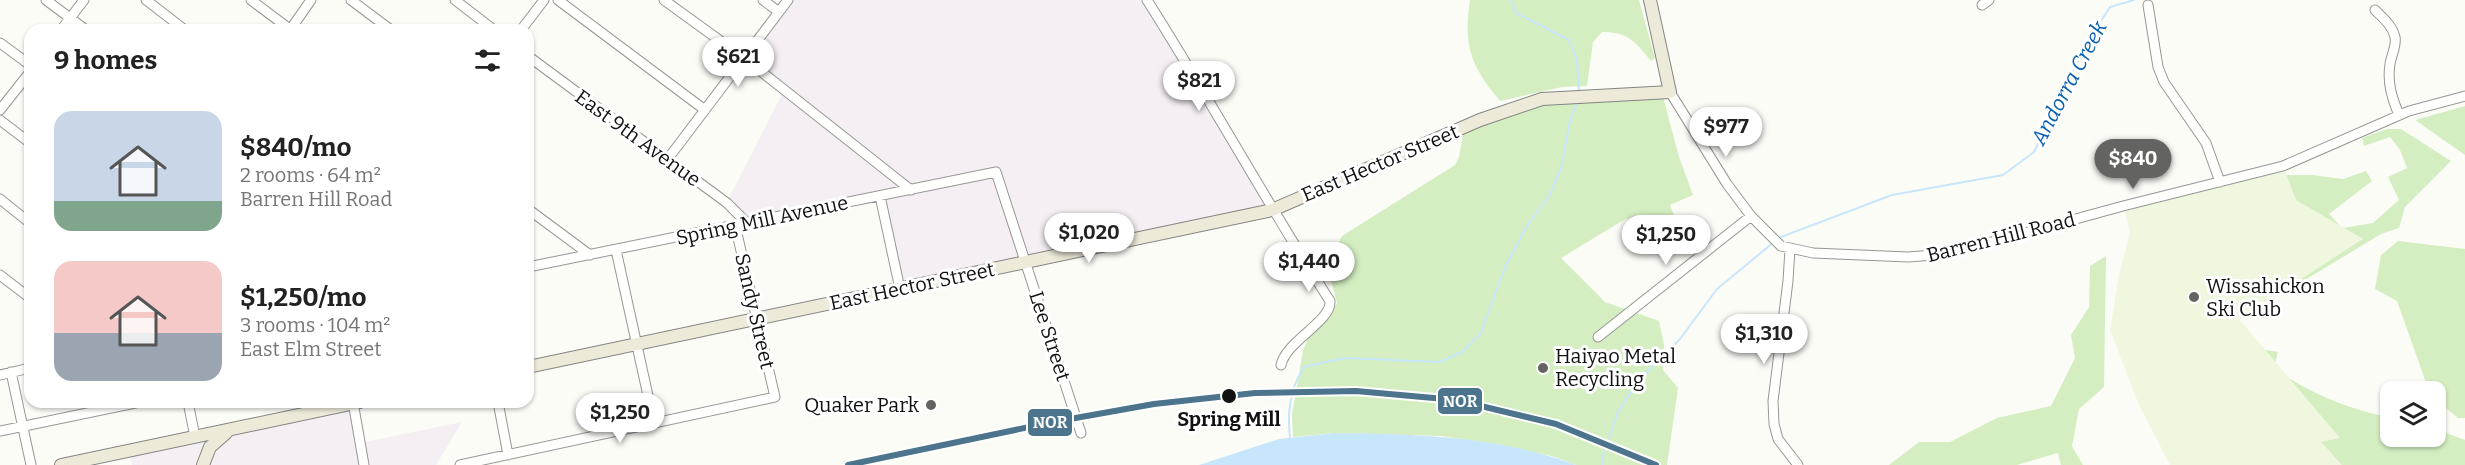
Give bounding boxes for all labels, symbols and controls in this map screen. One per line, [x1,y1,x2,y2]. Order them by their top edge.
water label: Andorra Creek [2025,16,2113,150]
pin: $621 [702,37,774,88]
icon: filters [471,44,504,77]
text: $621 [716,44,760,68]
text: 9 homes [54,45,157,76]
pin: $821 [1163,61,1235,112]
text: $821 [1177,68,1221,92]
street label: East 9th Avenue [571,84,705,192]
pin: $977 [1690,107,1762,158]
text: $977 [1703,114,1749,138]
street label: East Hector Street [1298,119,1462,207]
text: $840/mo [240,132,351,163]
icon: home [102,135,174,207]
pin: $840 [2097,139,2169,190]
text: $840 [2108,146,2158,170]
text: 2 rooms · 64 m² [240,163,381,187]
text: Barren Hill Road [240,187,392,211]
street label: Spring Mill Avenue [674,190,850,250]
street label: Barren Hill Road [1924,207,2078,267]
pin: $1,020 [1040,213,1138,264]
pin: $1,250 [1617,215,1715,266]
text: $1,020 [1058,220,1120,244]
text: $1,250 [1636,222,1696,246]
pin: $1,440 [1260,242,1358,293]
text: $1,440 [1278,249,1340,273]
street label: Sandy Street [730,251,780,371]
street label: East Hector Street [827,257,997,315]
place label: Wissahickon Ski Club [2206,274,2325,321]
text: $1,250/mo [240,282,367,313]
icon: home [102,285,174,357]
street label: Lee Street [1024,288,1076,384]
marker: Wissahickon Ski Club [2187,290,2201,304]
text: 3 rooms · 104 m² [240,313,390,337]
pin: $1,310 [1715,314,1813,365]
text: $1,310 [1735,321,1793,345]
text: East Elm Street [240,337,382,361]
place label: Haiyao Metal Recycling [1555,344,1676,391]
marker: Haiyao Metal Recycling [1536,361,1550,375]
map controls [2380,381,2446,447]
button: layers [2380,381,2446,447]
marker: Spring Mill [1220,387,1238,405]
line badge: NOR [1437,387,1483,415]
text: NOR [1443,392,1478,411]
pin: $1,250 [571,393,669,444]
place label: Quaker Park [804,393,920,417]
marker: Quaker Park [924,398,938,412]
text: $1,250 [590,400,650,424]
place label: Spring Mill [1177,407,1281,431]
line badge: NOR [1027,408,1073,437]
text: NOR [1033,413,1068,432]

